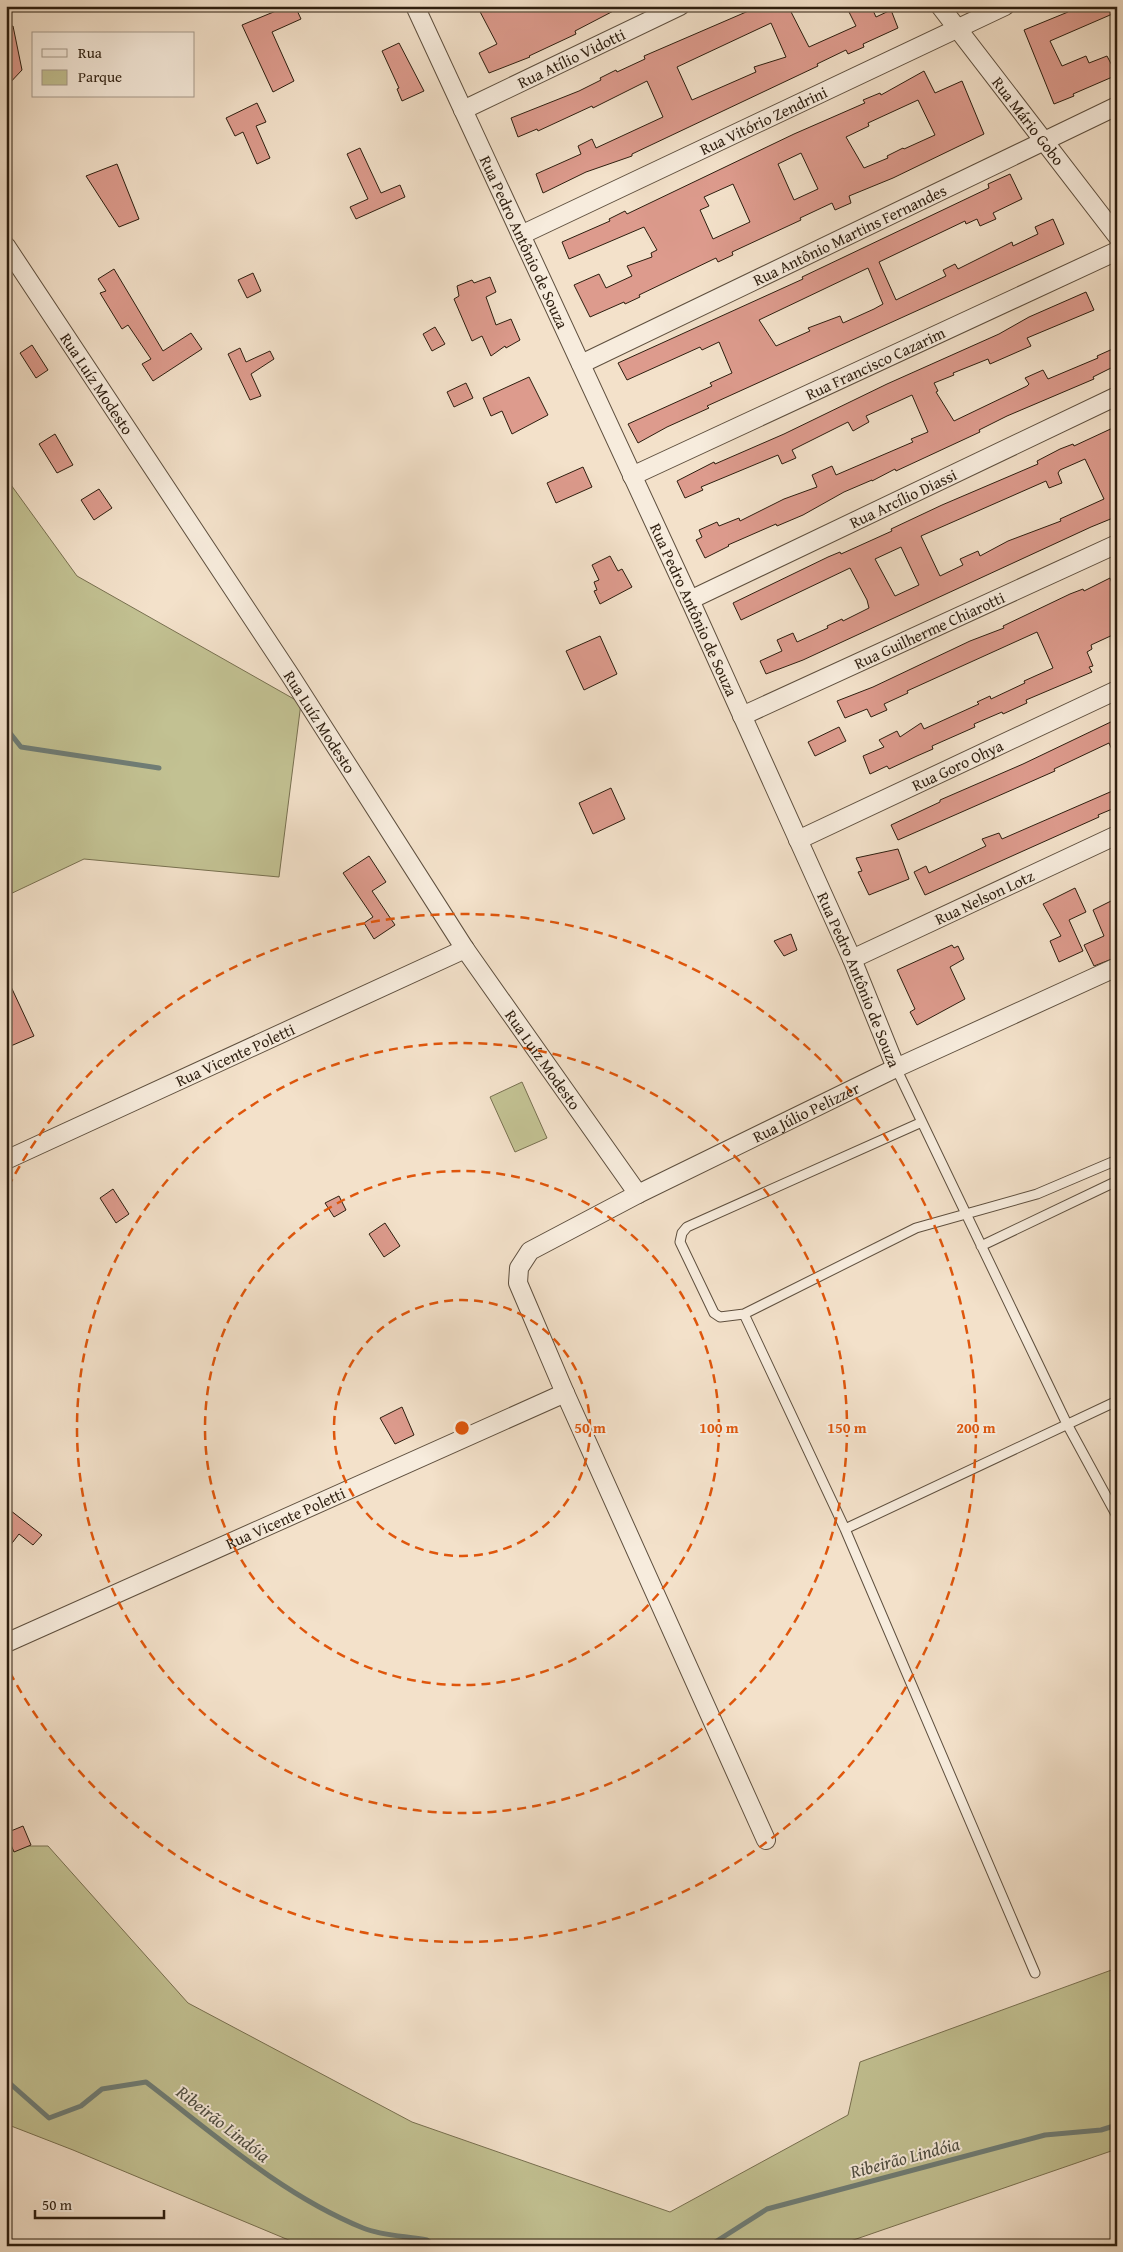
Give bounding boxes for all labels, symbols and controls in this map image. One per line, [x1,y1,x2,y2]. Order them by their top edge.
street label: Rua Atílio Vidotti [513,22,630,94]
legend [32,32,195,98]
text: Rua [78,42,102,63]
text: Parque [78,66,122,87]
street label: Rua Mário Gobo [986,71,1070,170]
street label: Rua Vitório Zendrini [695,80,832,161]
street label: Rua Pedro Antônio de Souza [474,152,575,333]
street label: Rua Antônio Martins Fernandes [749,178,950,292]
street label: Rua Francisco Cazarim [801,320,949,406]
street label: Rua Luíz Modesto [55,328,140,439]
street label: Rua Arcílio Diassi [845,462,961,534]
street label: Rua Pedro Antônio de Souza [644,519,744,701]
street label: Rua Guilherme Chiarotti [850,585,1009,675]
street label: Rua Luíz Modesto [278,666,362,778]
street label: Rua Goro Ohya [908,733,1007,797]
street label: Rua Nelson Lotz [931,864,1038,931]
street label: Rua Pedro Antônio de Souza [811,888,907,1071]
street label: Rua Luíz Modesto [499,1004,587,1115]
street label: Rua Vicente Poletti [171,1017,299,1093]
street label: Rua Júlio Pelizzer [748,1075,864,1148]
text: 50 m [574,1417,606,1438]
text: 100 m [699,1417,739,1438]
text: 150 m [827,1417,867,1438]
text: 200 m [956,1417,996,1438]
centre of rings [453,1419,471,1437]
street label: Rua Vicente Poletti [222,1481,350,1555]
water label: Ribeirão Lindóia [170,2078,276,2169]
water label: Ribeirão Lindóia [846,2130,963,2185]
scale bar [35,2187,164,2219]
text: 50 m [42,2194,73,2215]

